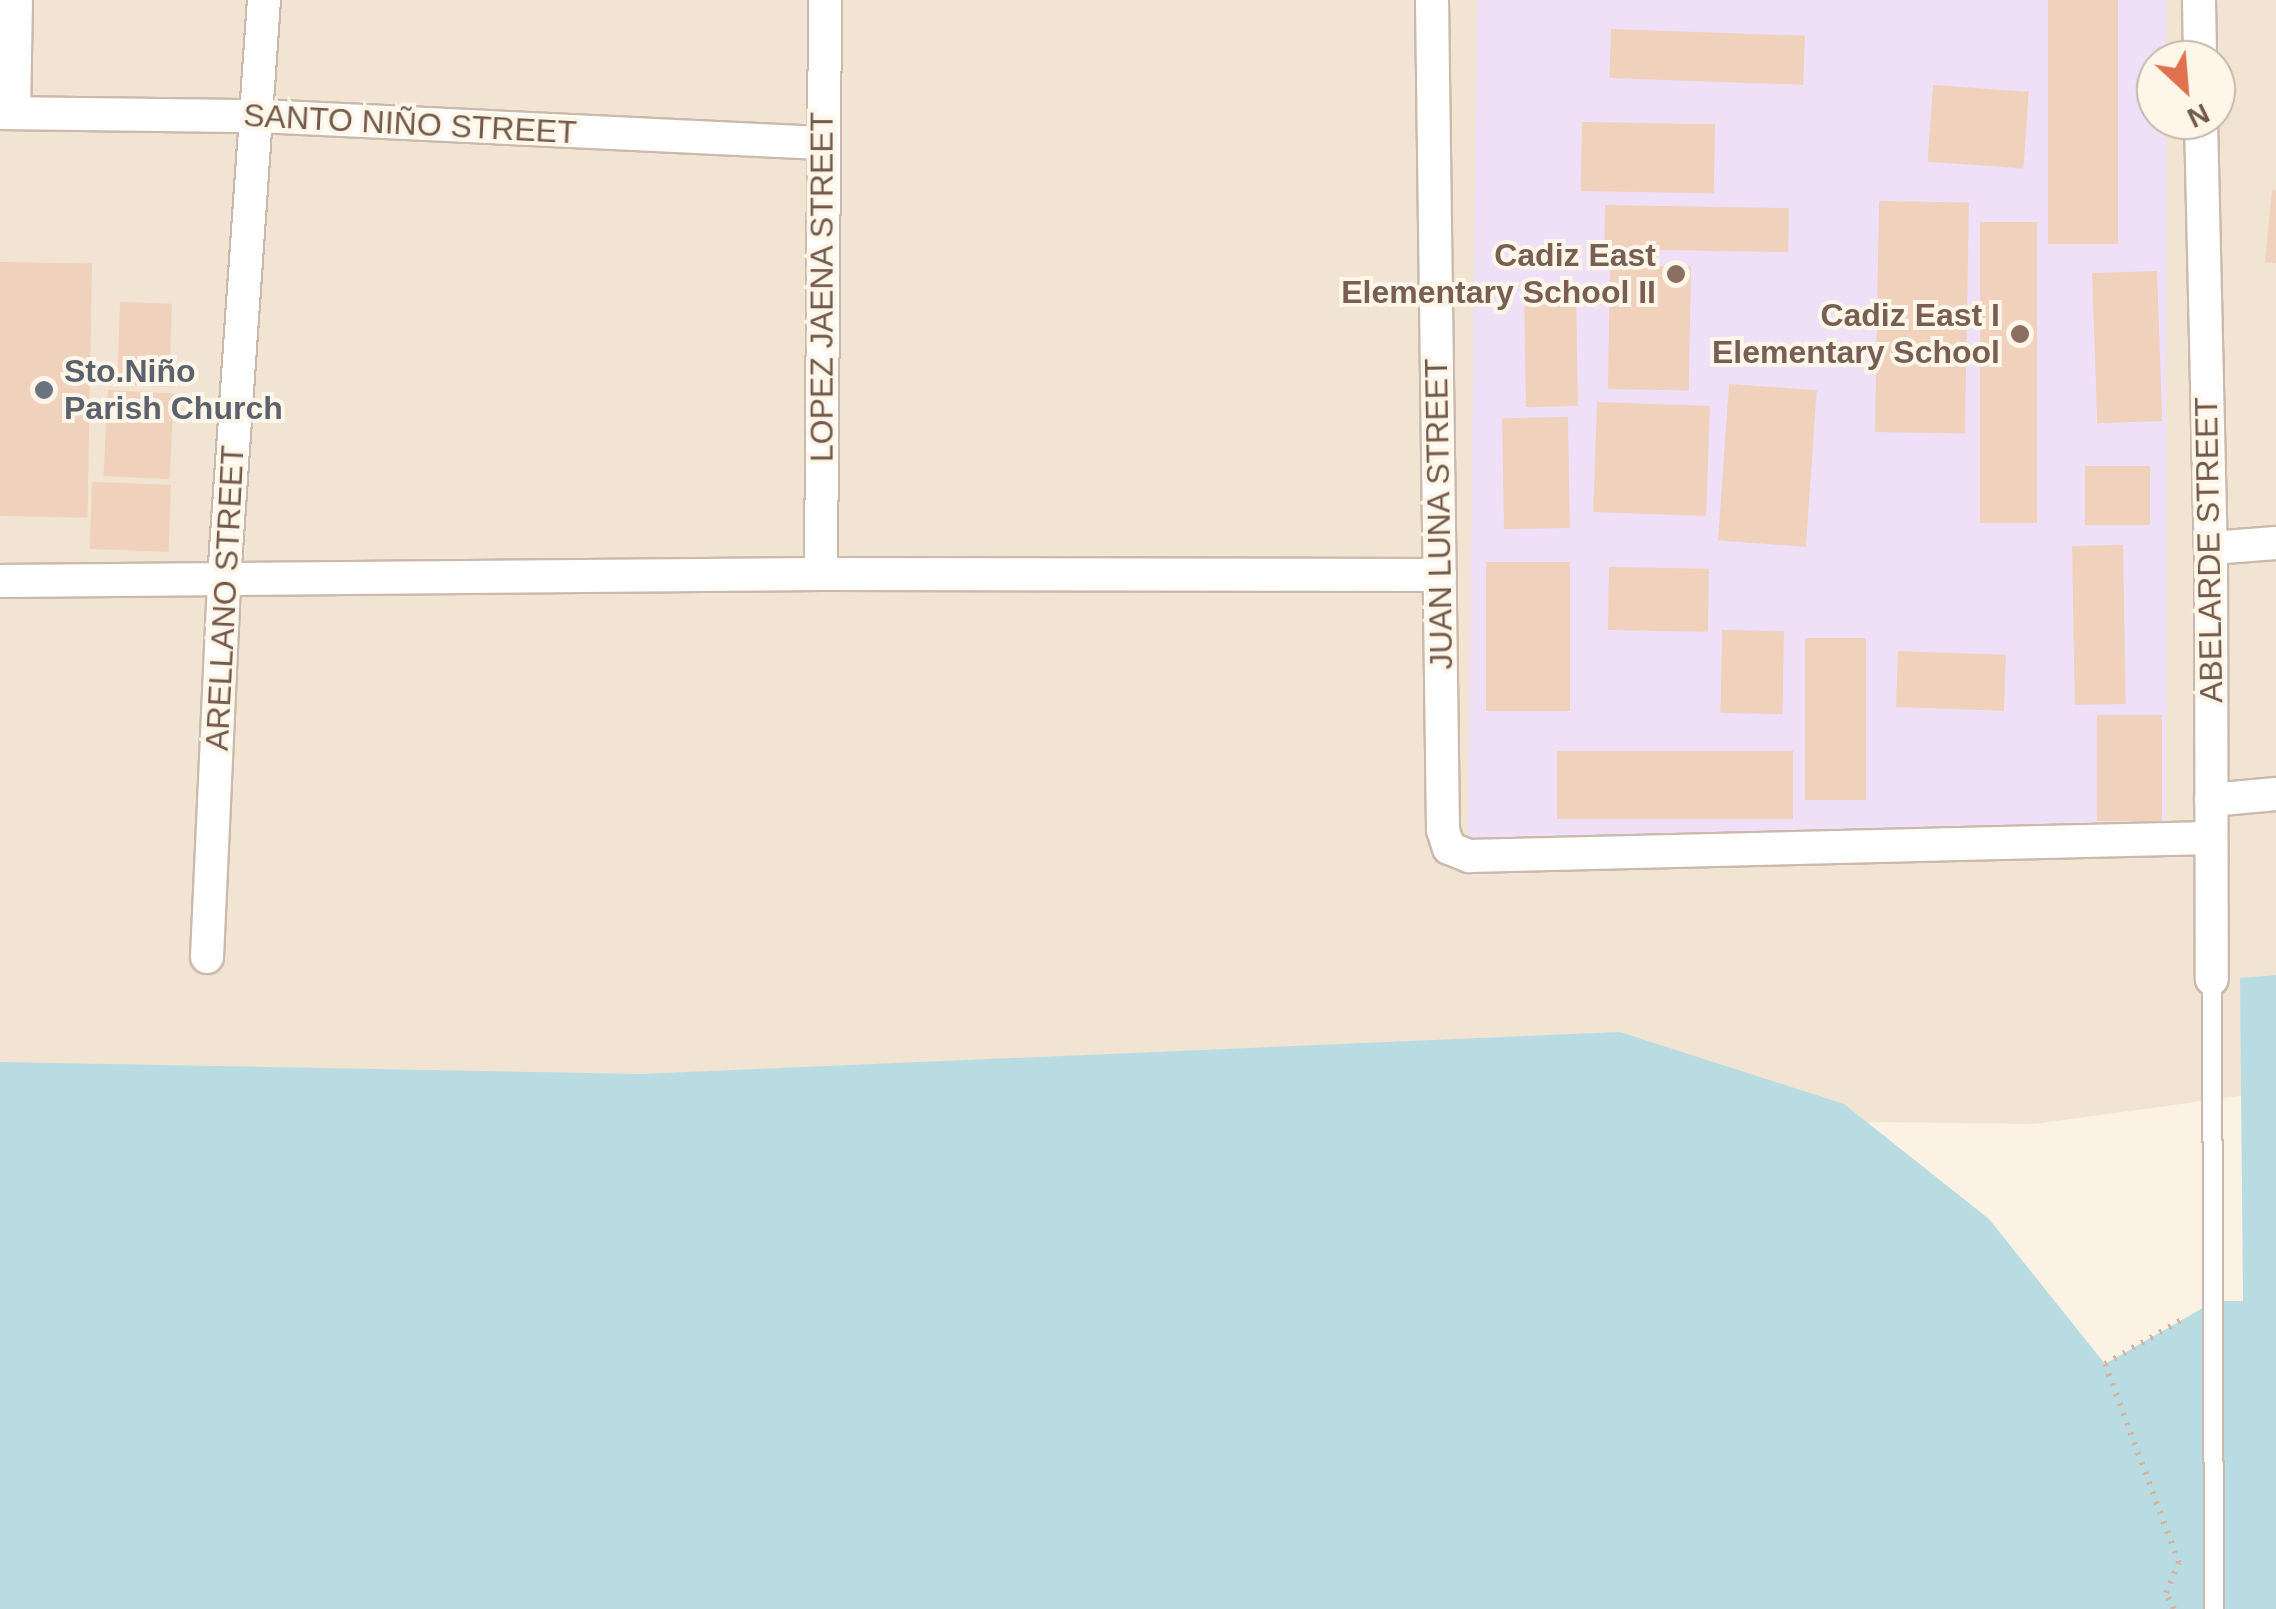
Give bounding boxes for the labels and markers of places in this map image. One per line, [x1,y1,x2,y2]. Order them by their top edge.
place label: Cadiz East Elementary School II [1341,237,1656,312]
marker: Cadiz East Elementary School II [1665,263,1687,285]
place label: Cadiz East I Elementary School [1712,297,2000,372]
marker: Cadiz East I Elementary School [2009,323,2031,345]
place label: Sto.Niño Parish Church [64,353,283,428]
marker: Sto.Niño Parish Church [33,379,55,401]

